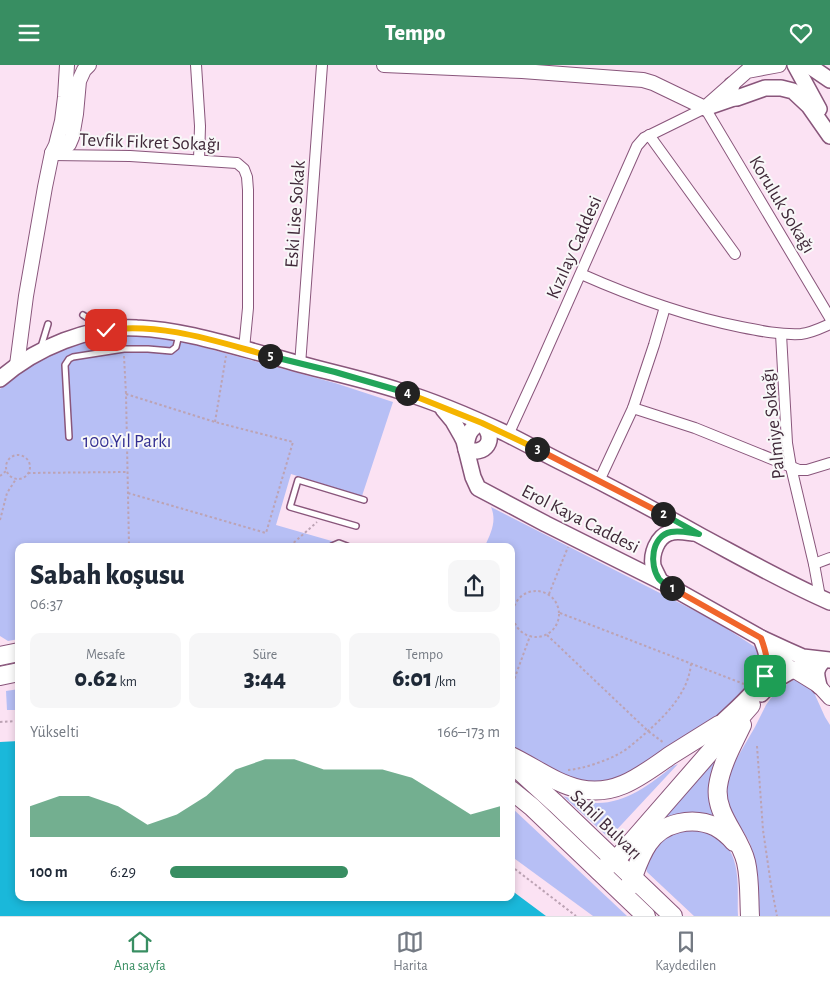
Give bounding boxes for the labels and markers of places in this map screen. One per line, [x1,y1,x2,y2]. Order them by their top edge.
pin [85,309,127,351]
pin: 5 [258,343,282,369]
pin: 4 [394,381,420,405]
pin: 3 [524,437,550,461]
pin: 2 [650,501,676,527]
pin: 1 [660,575,684,601]
pin [744,655,786,697]

